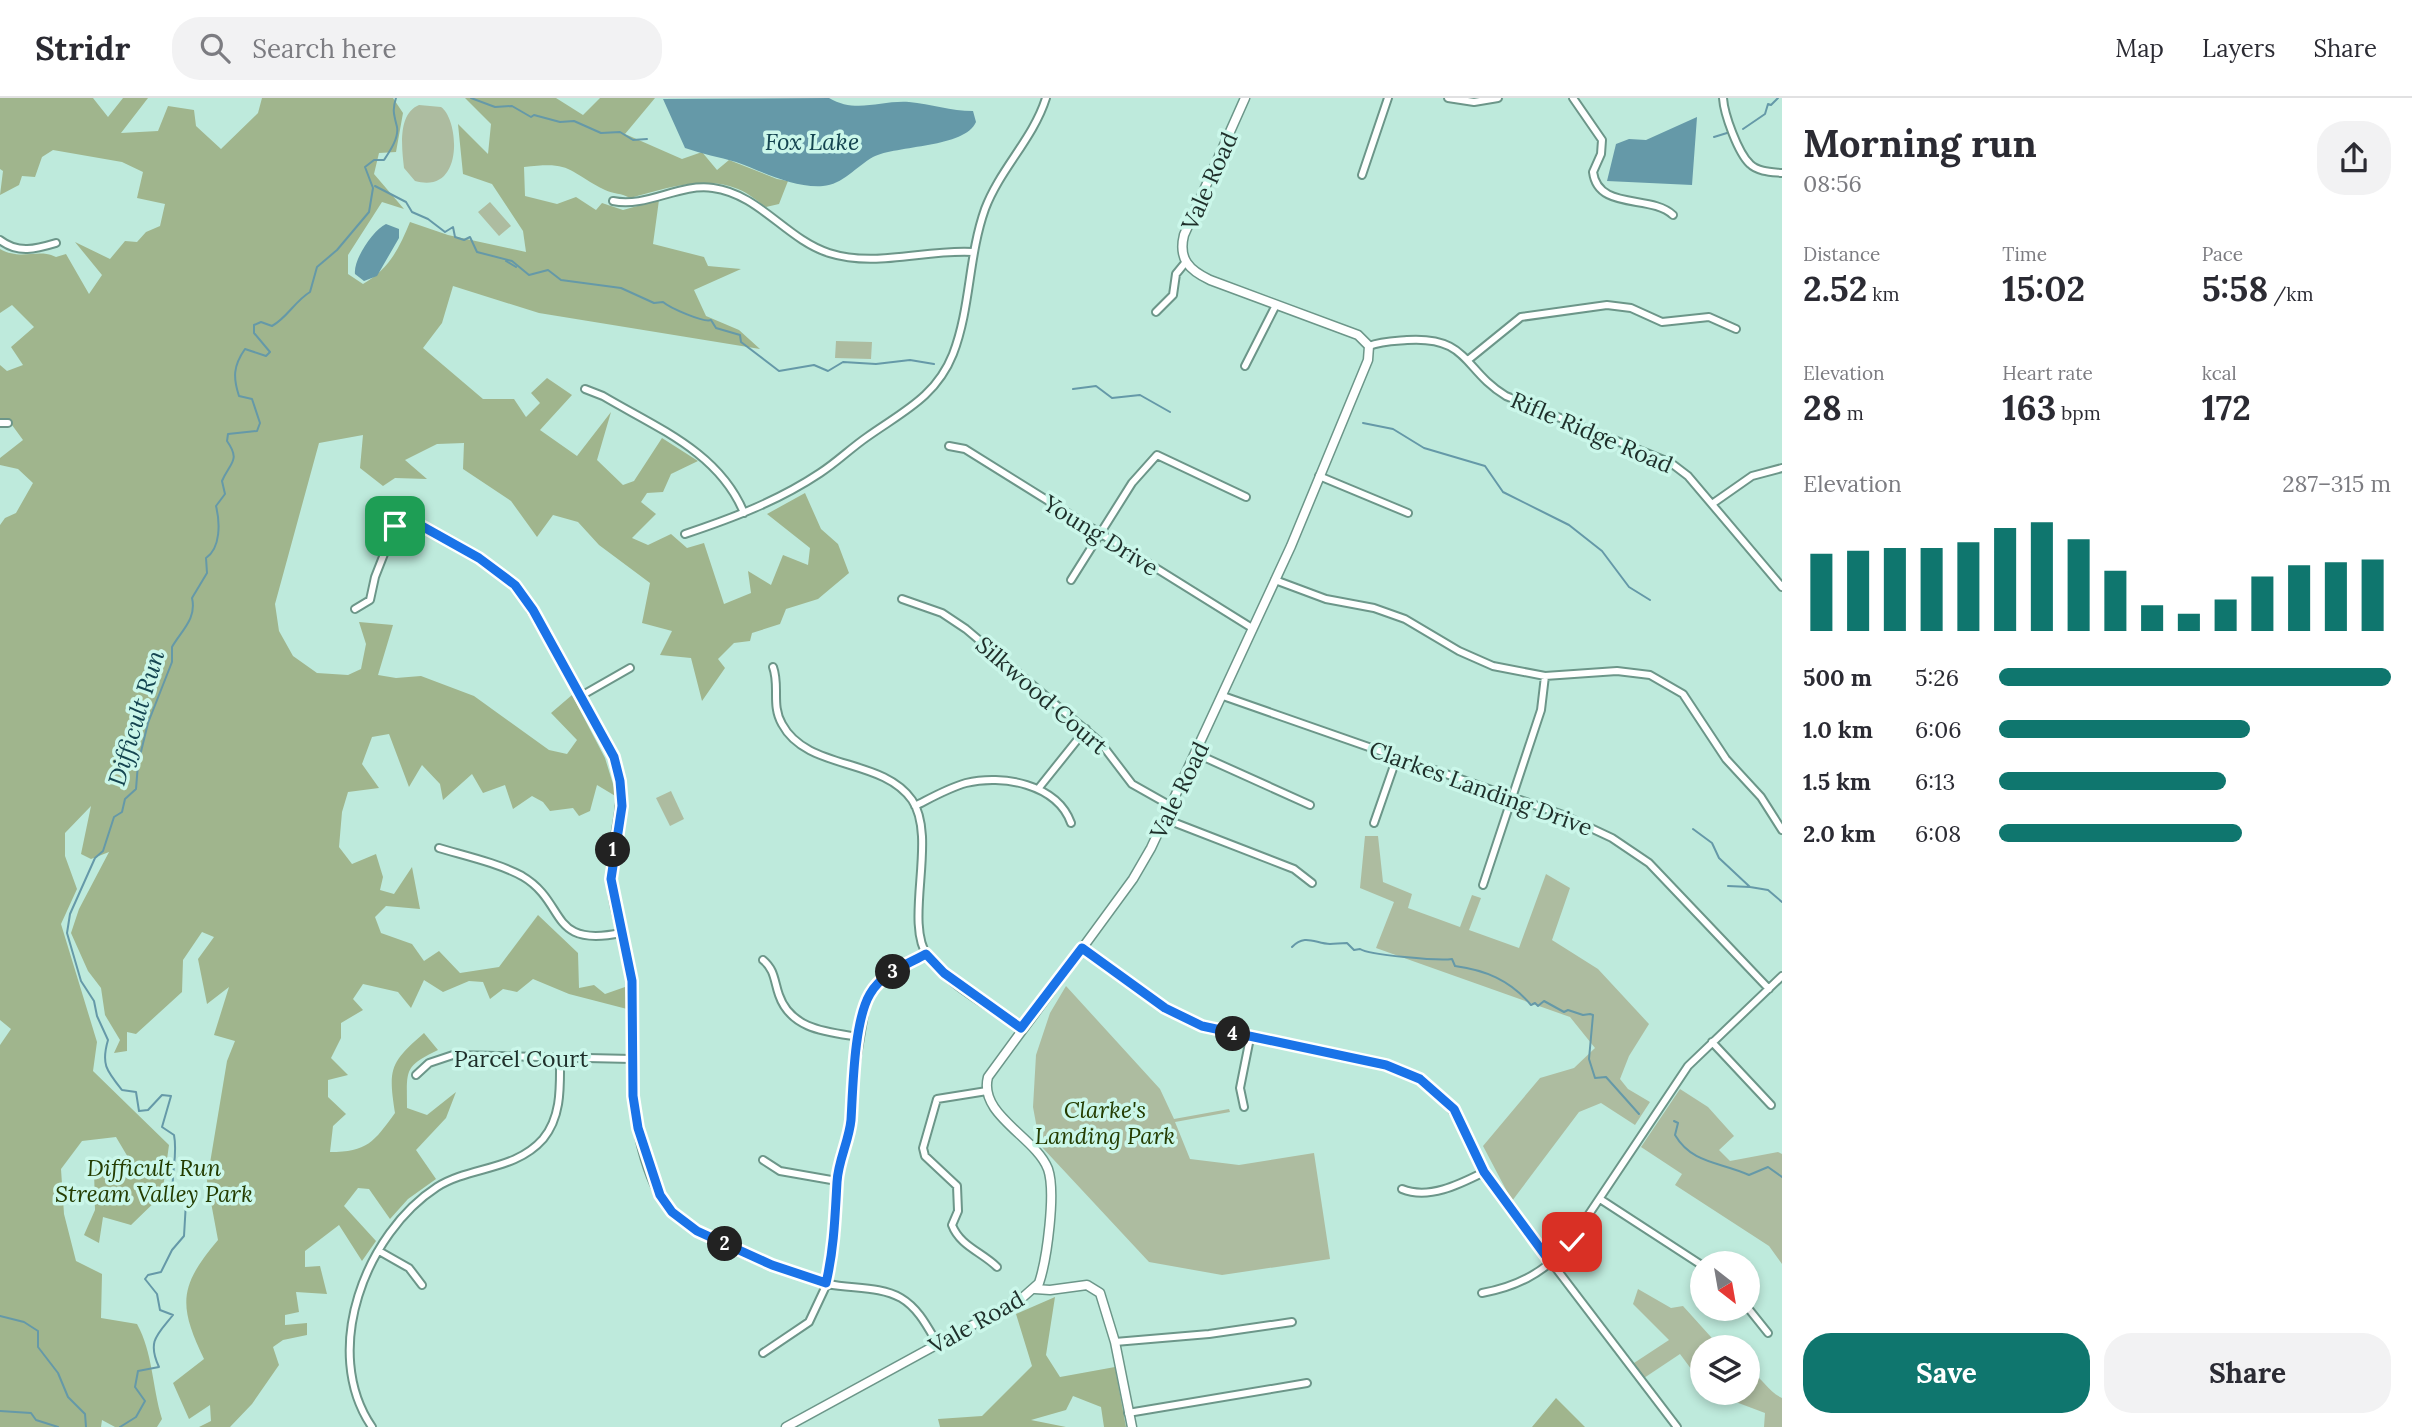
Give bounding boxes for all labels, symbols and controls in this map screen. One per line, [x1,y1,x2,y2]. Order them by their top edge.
search box [172,17,662,80]
text: Stridr [35,27,130,69]
icon: search [196,29,234,67]
text: Search here [252,32,397,65]
text: Map [2115,33,2164,64]
text: Layers [2202,33,2275,64]
text: Share [2313,33,2377,64]
text: Morning run [1803,119,2037,167]
button: share [2317,121,2391,195]
water label: Fox Lake [765,126,859,157]
street label: Vale Road [1174,127,1244,236]
text: 08:56 [1803,169,1862,198]
text: Distance [1803,242,1880,266]
text: Time [2002,242,2047,266]
text: Pace [2202,242,2243,266]
text: 2.52 [1803,266,1867,311]
text: 15:02 [2002,266,2085,311]
text: 5:58 [2202,266,2268,311]
text: km [1867,282,1900,306]
text: /km [2268,282,2314,306]
text: Elevation [1803,361,1885,385]
text: Heart rate [2002,361,2093,385]
text: kcal [2202,361,2237,385]
street label: Rifle Ridge Road [1507,385,1678,479]
text: 28 [1803,385,1842,430]
text: 163 [2002,385,2056,430]
text: 172 [2202,385,2251,430]
text: m [1842,401,1864,425]
text: bpm [2056,401,2101,425]
text: Elevation [1803,469,1902,498]
text: 287–315 m [2282,469,2391,498]
street label: Young Drive [1037,488,1164,582]
pin [365,496,425,556]
icon: arrive [376,507,414,545]
street label: Silkwood Court [970,630,1114,760]
water label: Difficult Run [101,646,171,790]
text: 500 m [1803,663,1872,692]
text: 5:26 [1915,663,1959,692]
text: 1.0 km [1803,715,1873,744]
text: 6:06 [1915,715,1962,744]
street label: Clarkes Landing Drive [1365,734,1597,842]
street label: Vale Road [1143,736,1215,844]
text: 1.5 km [1803,767,1871,796]
text: 6:13 [1915,767,1955,796]
text: 2.0 km [1803,819,1876,848]
text: 6:08 [1915,819,1961,848]
pin: 1 [596,832,630,868]
text: 1 [609,837,616,861]
pin: 3 [876,954,910,990]
text: 3 [887,959,898,983]
pin: 4 [1216,1016,1250,1052]
text: 4 [1227,1021,1238,1045]
street label: Parcel Court [454,1044,588,1073]
park label: Clarke's Landing Park [1035,1095,1175,1150]
park label: Difficult Run Stream Valley Park [55,1153,253,1208]
pin [1542,1212,1602,1272]
icon: check [1553,1223,1591,1261]
pin: 2 [708,1226,742,1262]
text: 2 [719,1231,730,1255]
north arrow [1690,1251,1760,1321]
map controls [1690,1251,1760,1405]
street label: Vale Road [922,1284,1029,1360]
button: Save [1803,1333,2090,1413]
button: Share [2104,1333,2391,1413]
button: layers [1690,1335,1760,1405]

